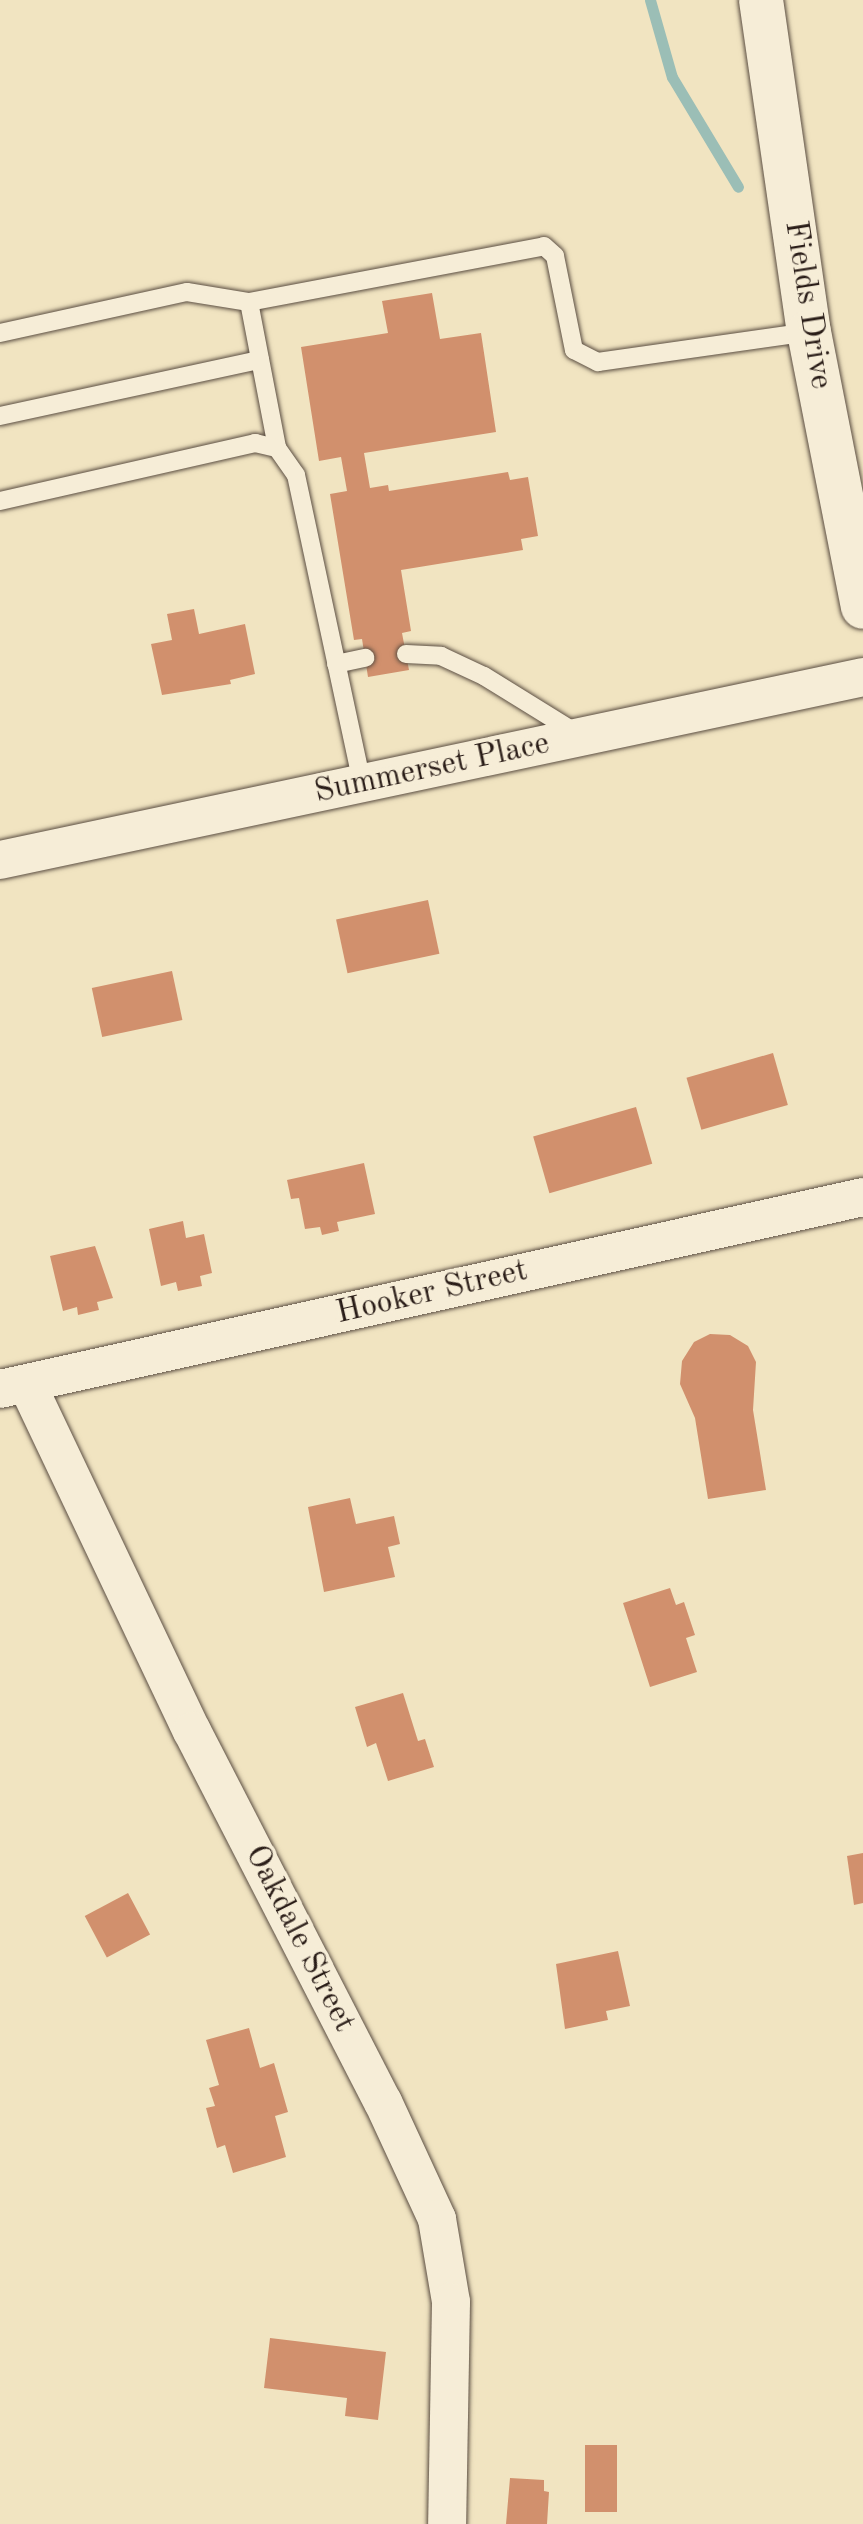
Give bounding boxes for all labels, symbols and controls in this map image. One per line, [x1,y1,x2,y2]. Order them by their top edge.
street label: Fields Drive [775,218,839,392]
street label: Summerset Place [311,725,553,813]
street label: Hooker Street [333,1252,531,1334]
street label: Oakdale Street [235,1839,363,2039]

